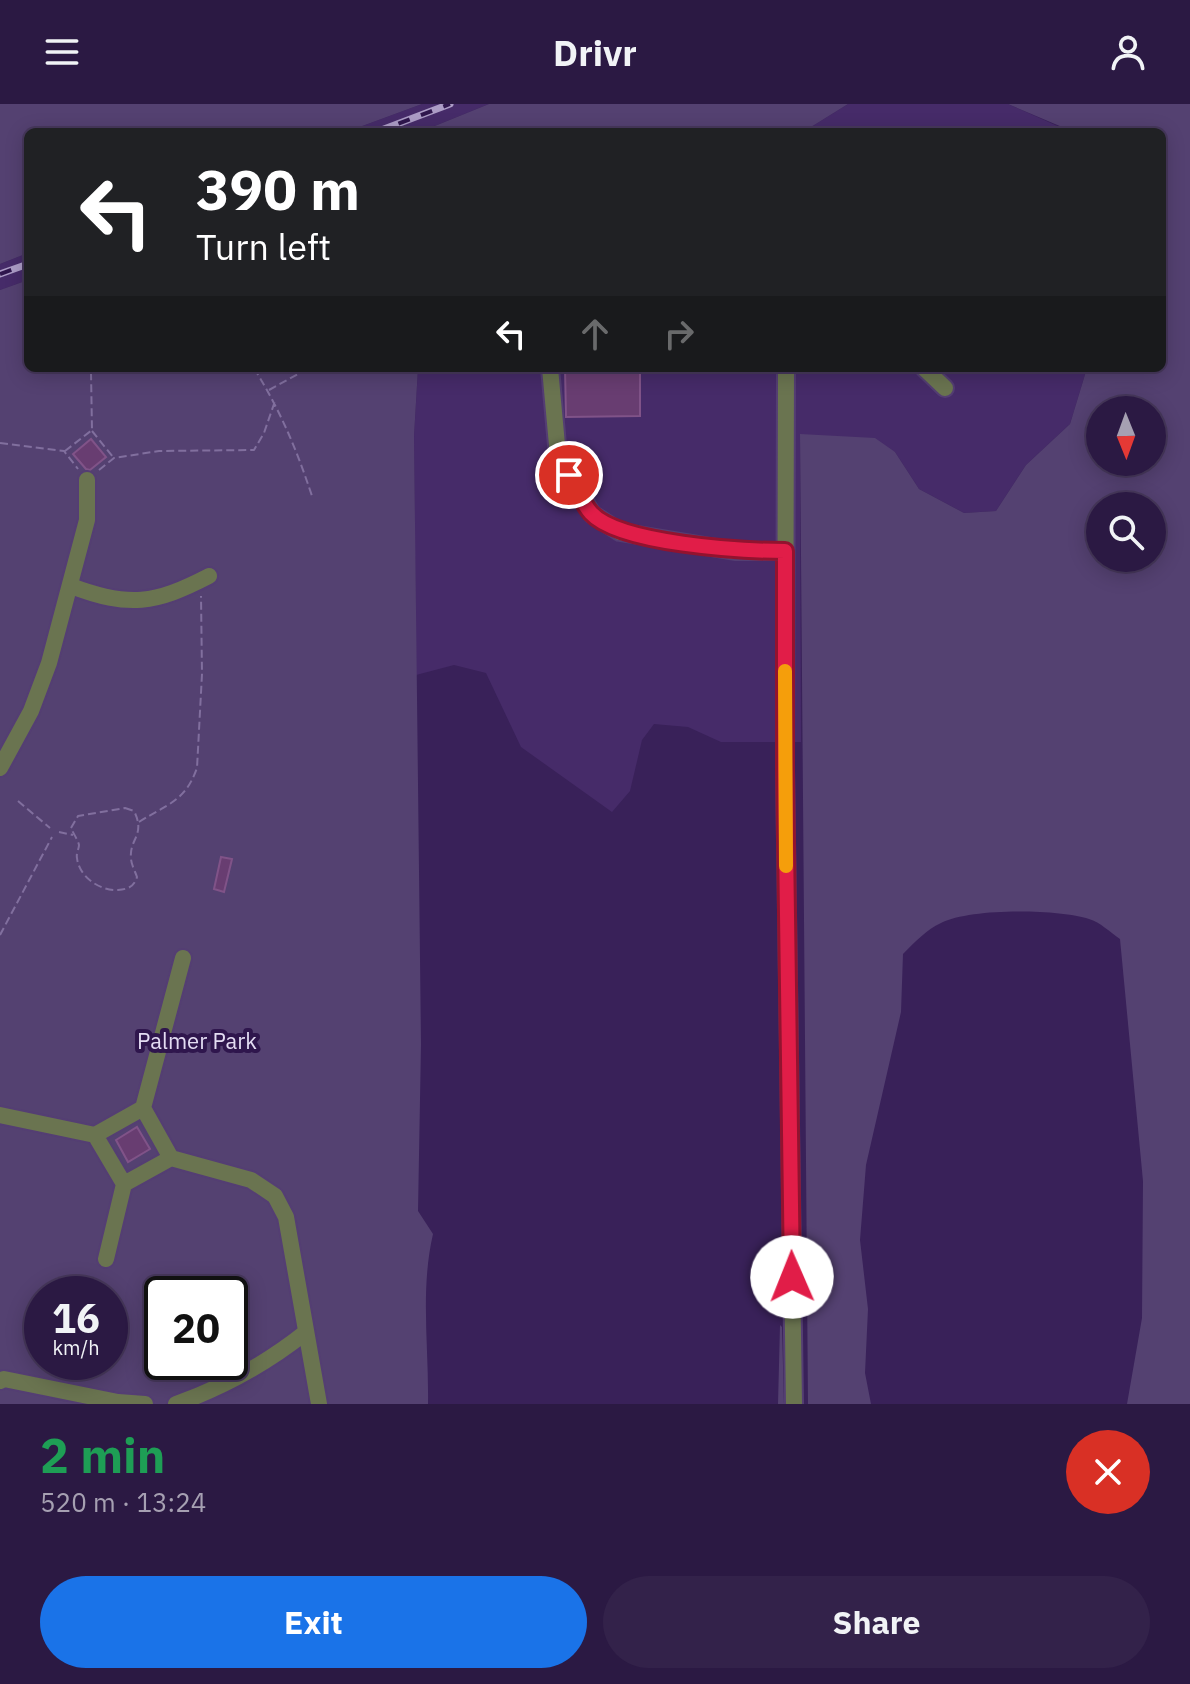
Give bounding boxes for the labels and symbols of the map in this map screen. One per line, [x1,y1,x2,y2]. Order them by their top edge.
north arrow [1086,396,1166,476]
pin [535,441,603,509]
park label: Palmer Park [137,1026,257,1055]
position arrow [750,1235,834,1319]
speed limit sign: 20 [144,1276,248,1380]

